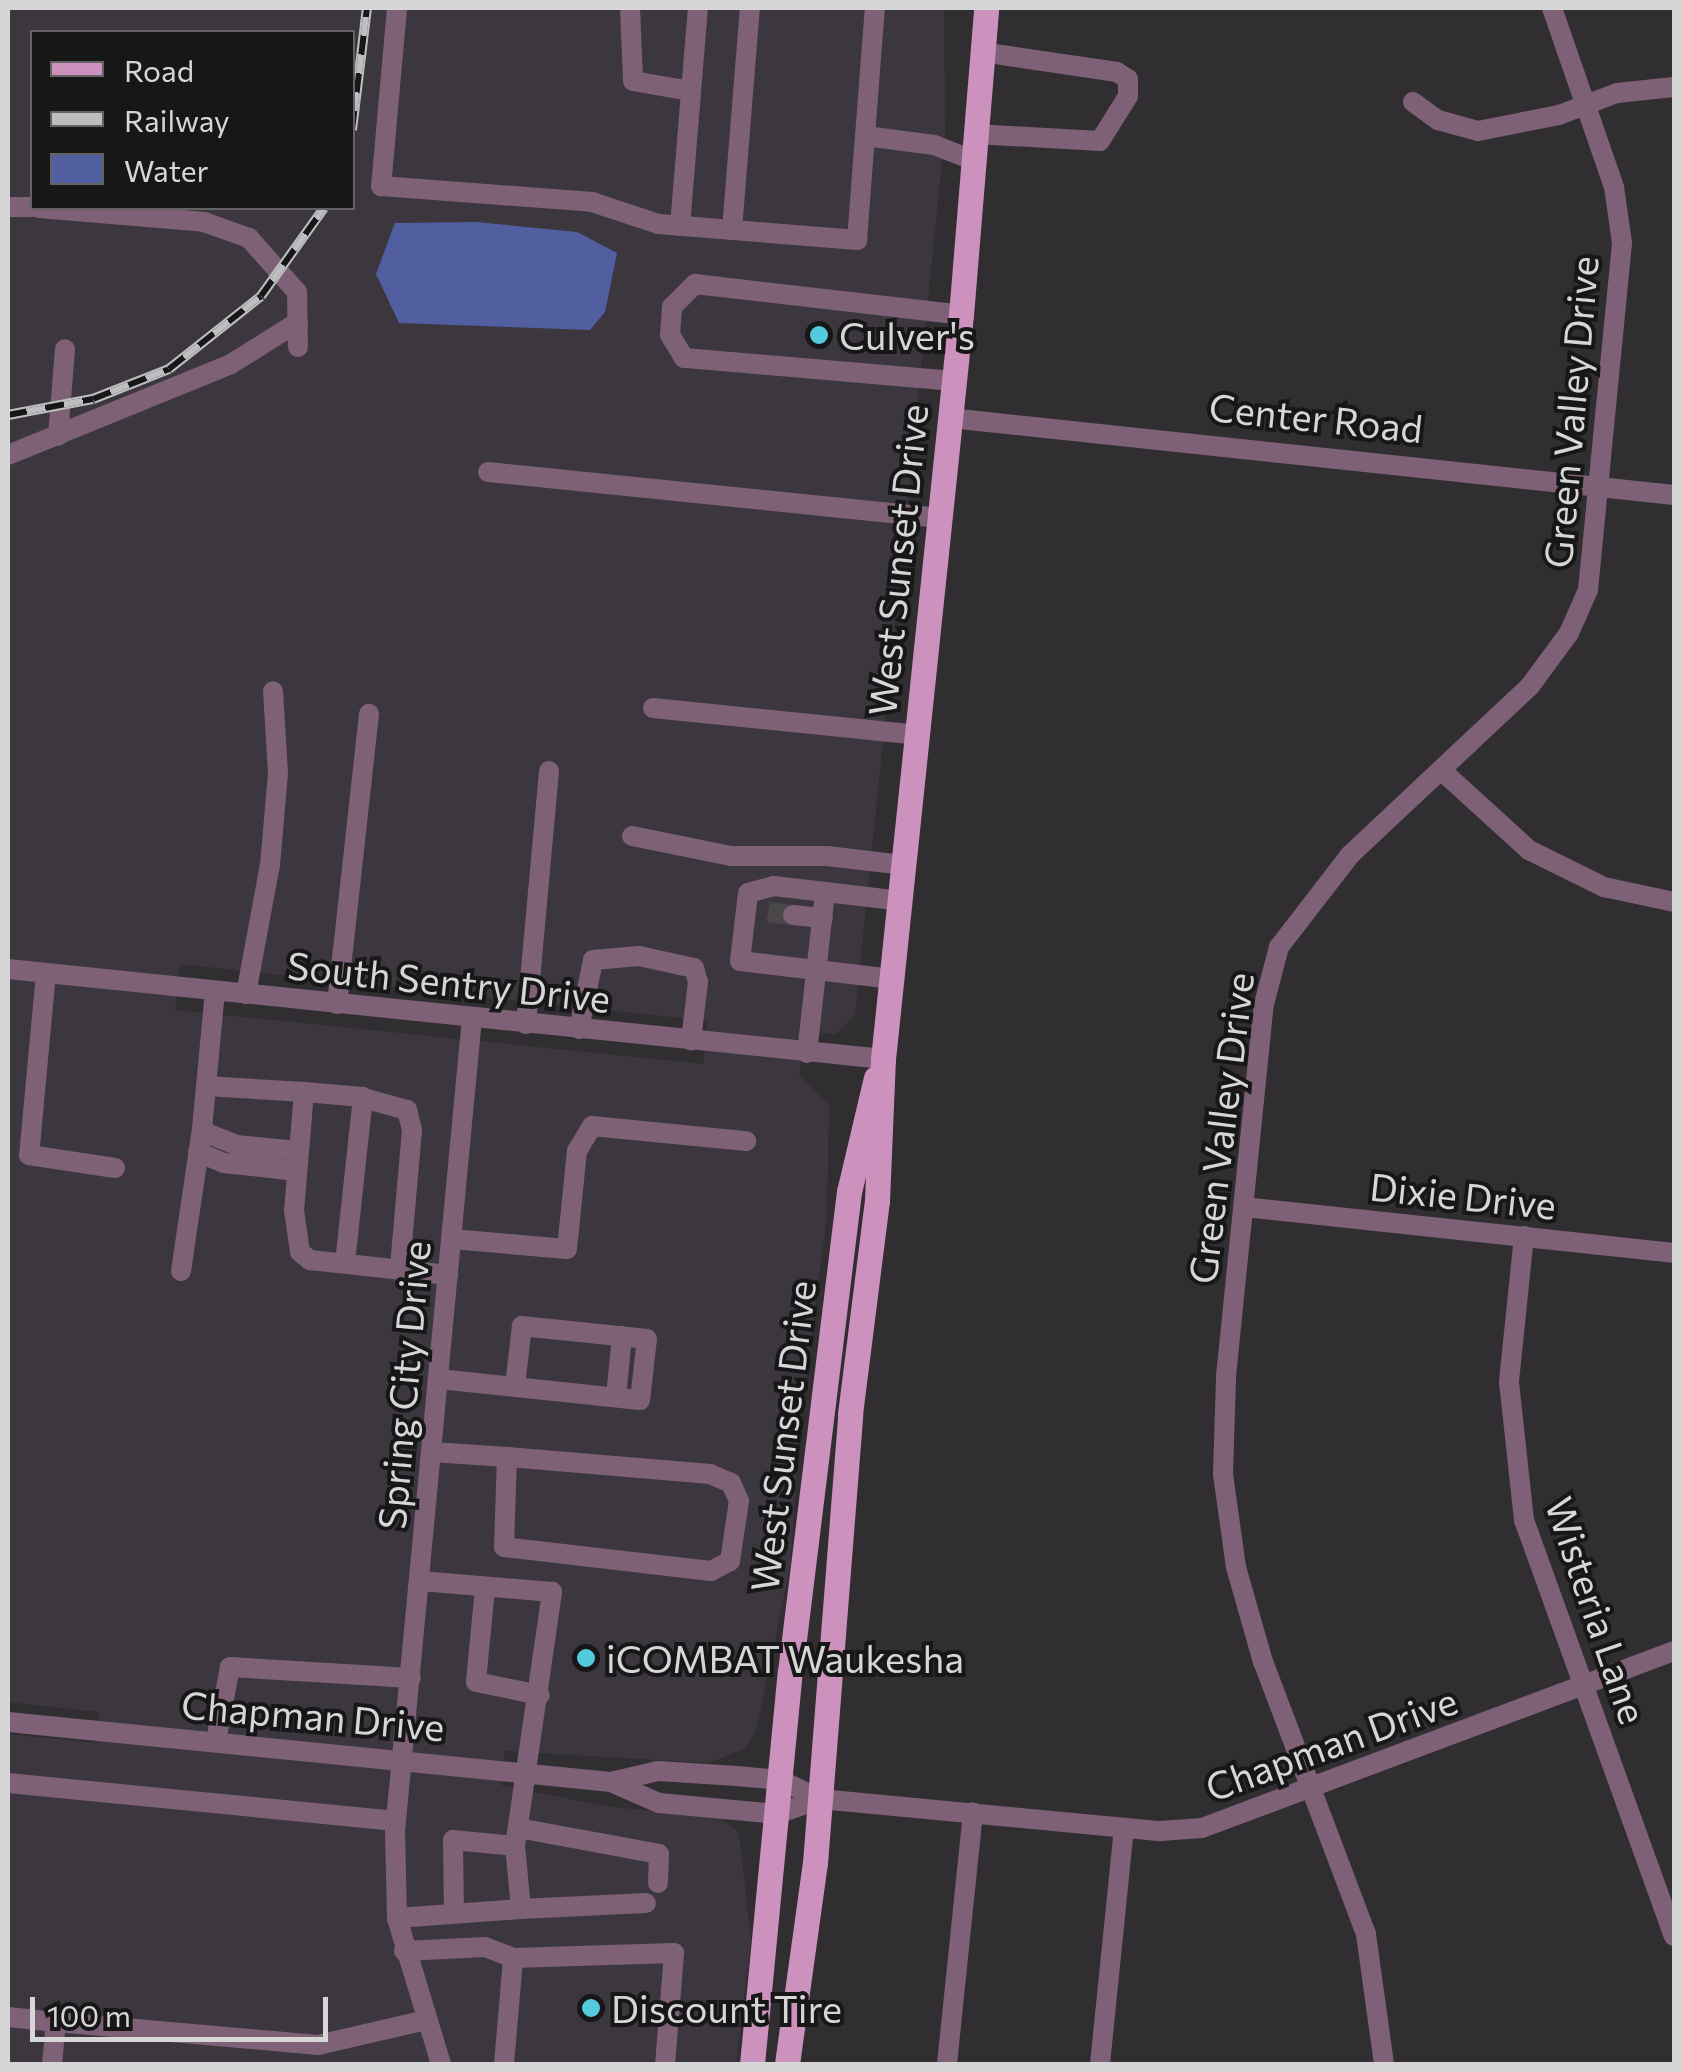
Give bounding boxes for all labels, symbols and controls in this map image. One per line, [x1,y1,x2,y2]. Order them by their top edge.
legend [30,30,355,210]
text: Road [124,51,194,88]
text: Railway [124,101,230,138]
text: Water [124,151,209,188]
street label: Green Valley Drive [1534,254,1606,570]
place label: Culver's [839,312,975,358]
marker: Culver's [808,324,830,346]
street label: Center Road [1207,383,1425,451]
street label: West Sunset Drive [858,402,936,718]
street label: South Sentry Drive [285,941,613,1021]
street label: Green Valley Drive [1178,970,1262,1286]
street label: Dixie Drive [1368,1163,1558,1227]
street label: Spring City Drive [368,1239,438,1531]
street label: West Sunset Drive [740,1278,824,1594]
street label: Wisteria Lane [1537,1491,1657,1729]
place label: iCOMBAT Waukesha [606,1635,964,1681]
marker: iCOMBAT Waukesha [575,1647,597,1669]
street label: Chapman Drive [1199,1676,1463,1810]
street label: Chapman Drive [179,1681,447,1749]
scale bar [35,1977,332,2039]
place label: Discount Tire [611,1985,842,2031]
text: 100 m [47,1996,131,2033]
marker: Discount Tire [580,1997,602,2019]

